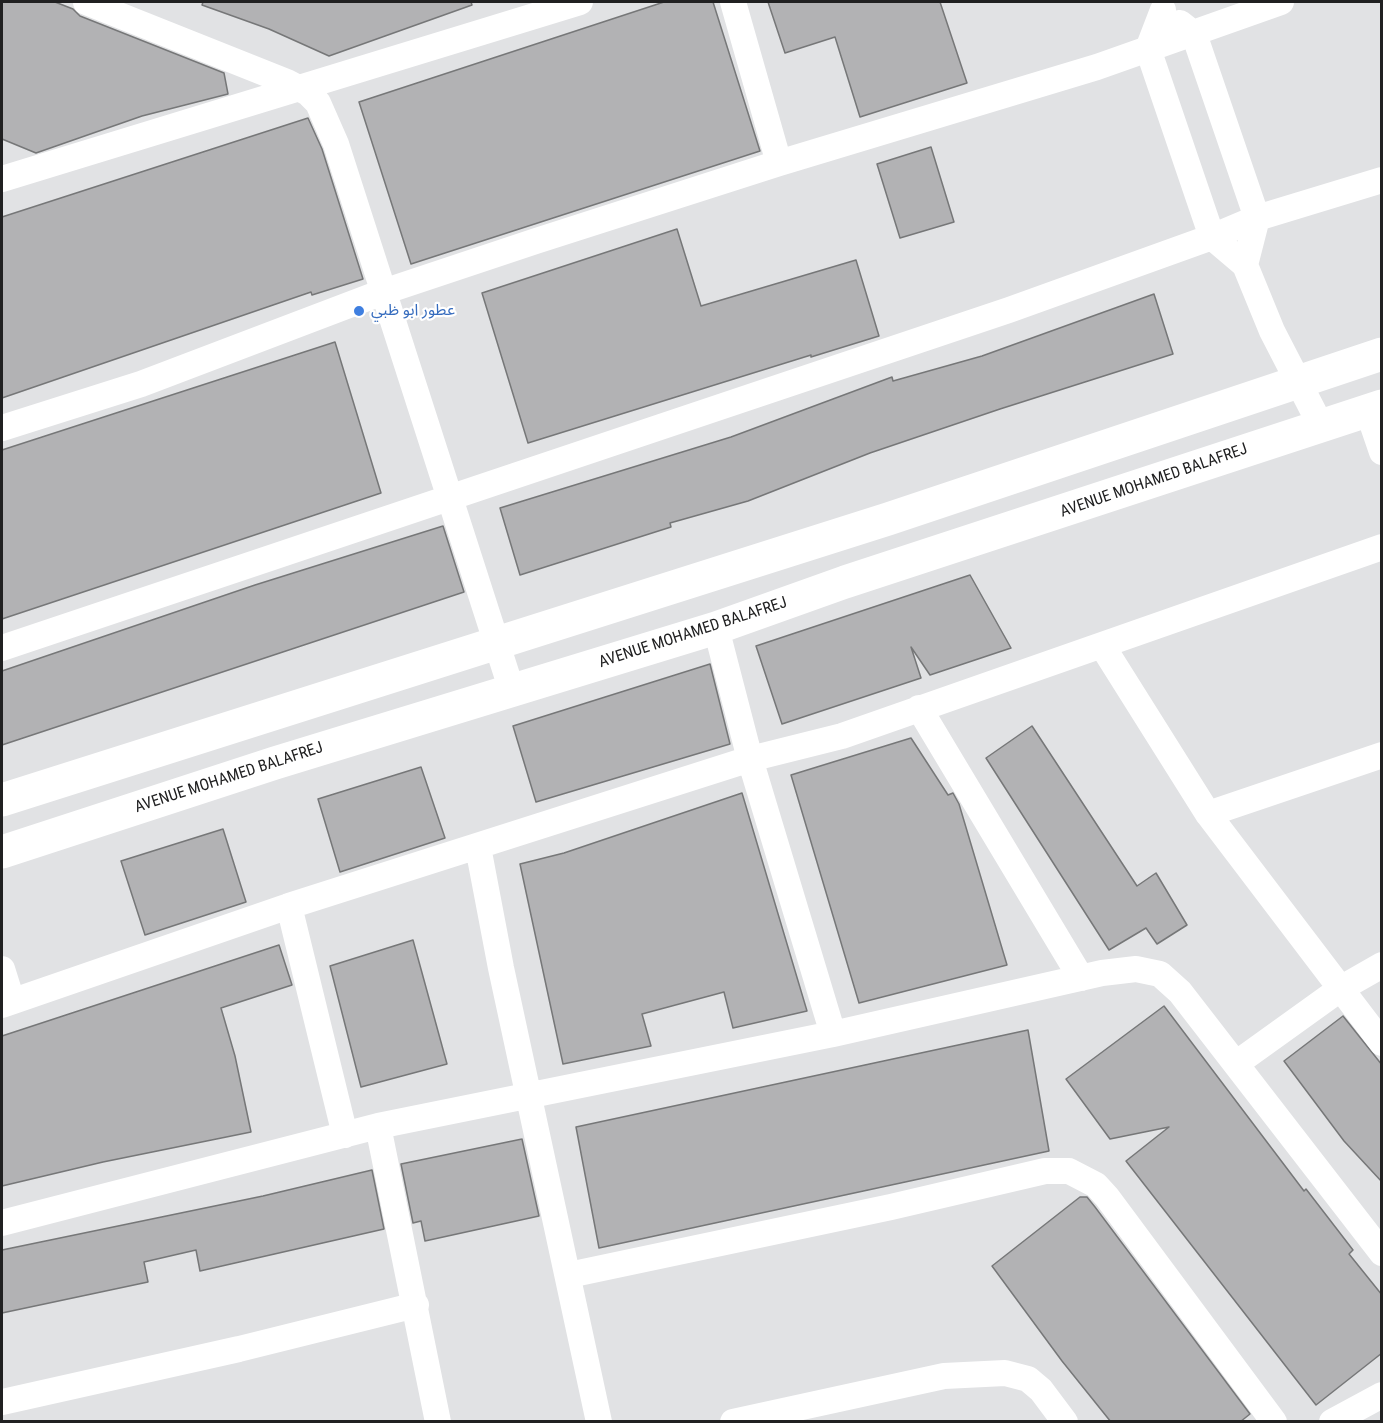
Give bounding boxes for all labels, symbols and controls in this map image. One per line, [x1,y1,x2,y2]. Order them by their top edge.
place label: عطور ابو ظبي [371,301,455,321]
marker: عطور ابو ظبي [352,304,366,318]
street label: AVENUE MOHAMED BALAFREJ [1058,440,1250,522]
street label: AVENUE MOHAMED BALAFREJ [597,593,789,673]
street label: AVENUE MOHAMED BALAFREJ [133,738,325,818]

